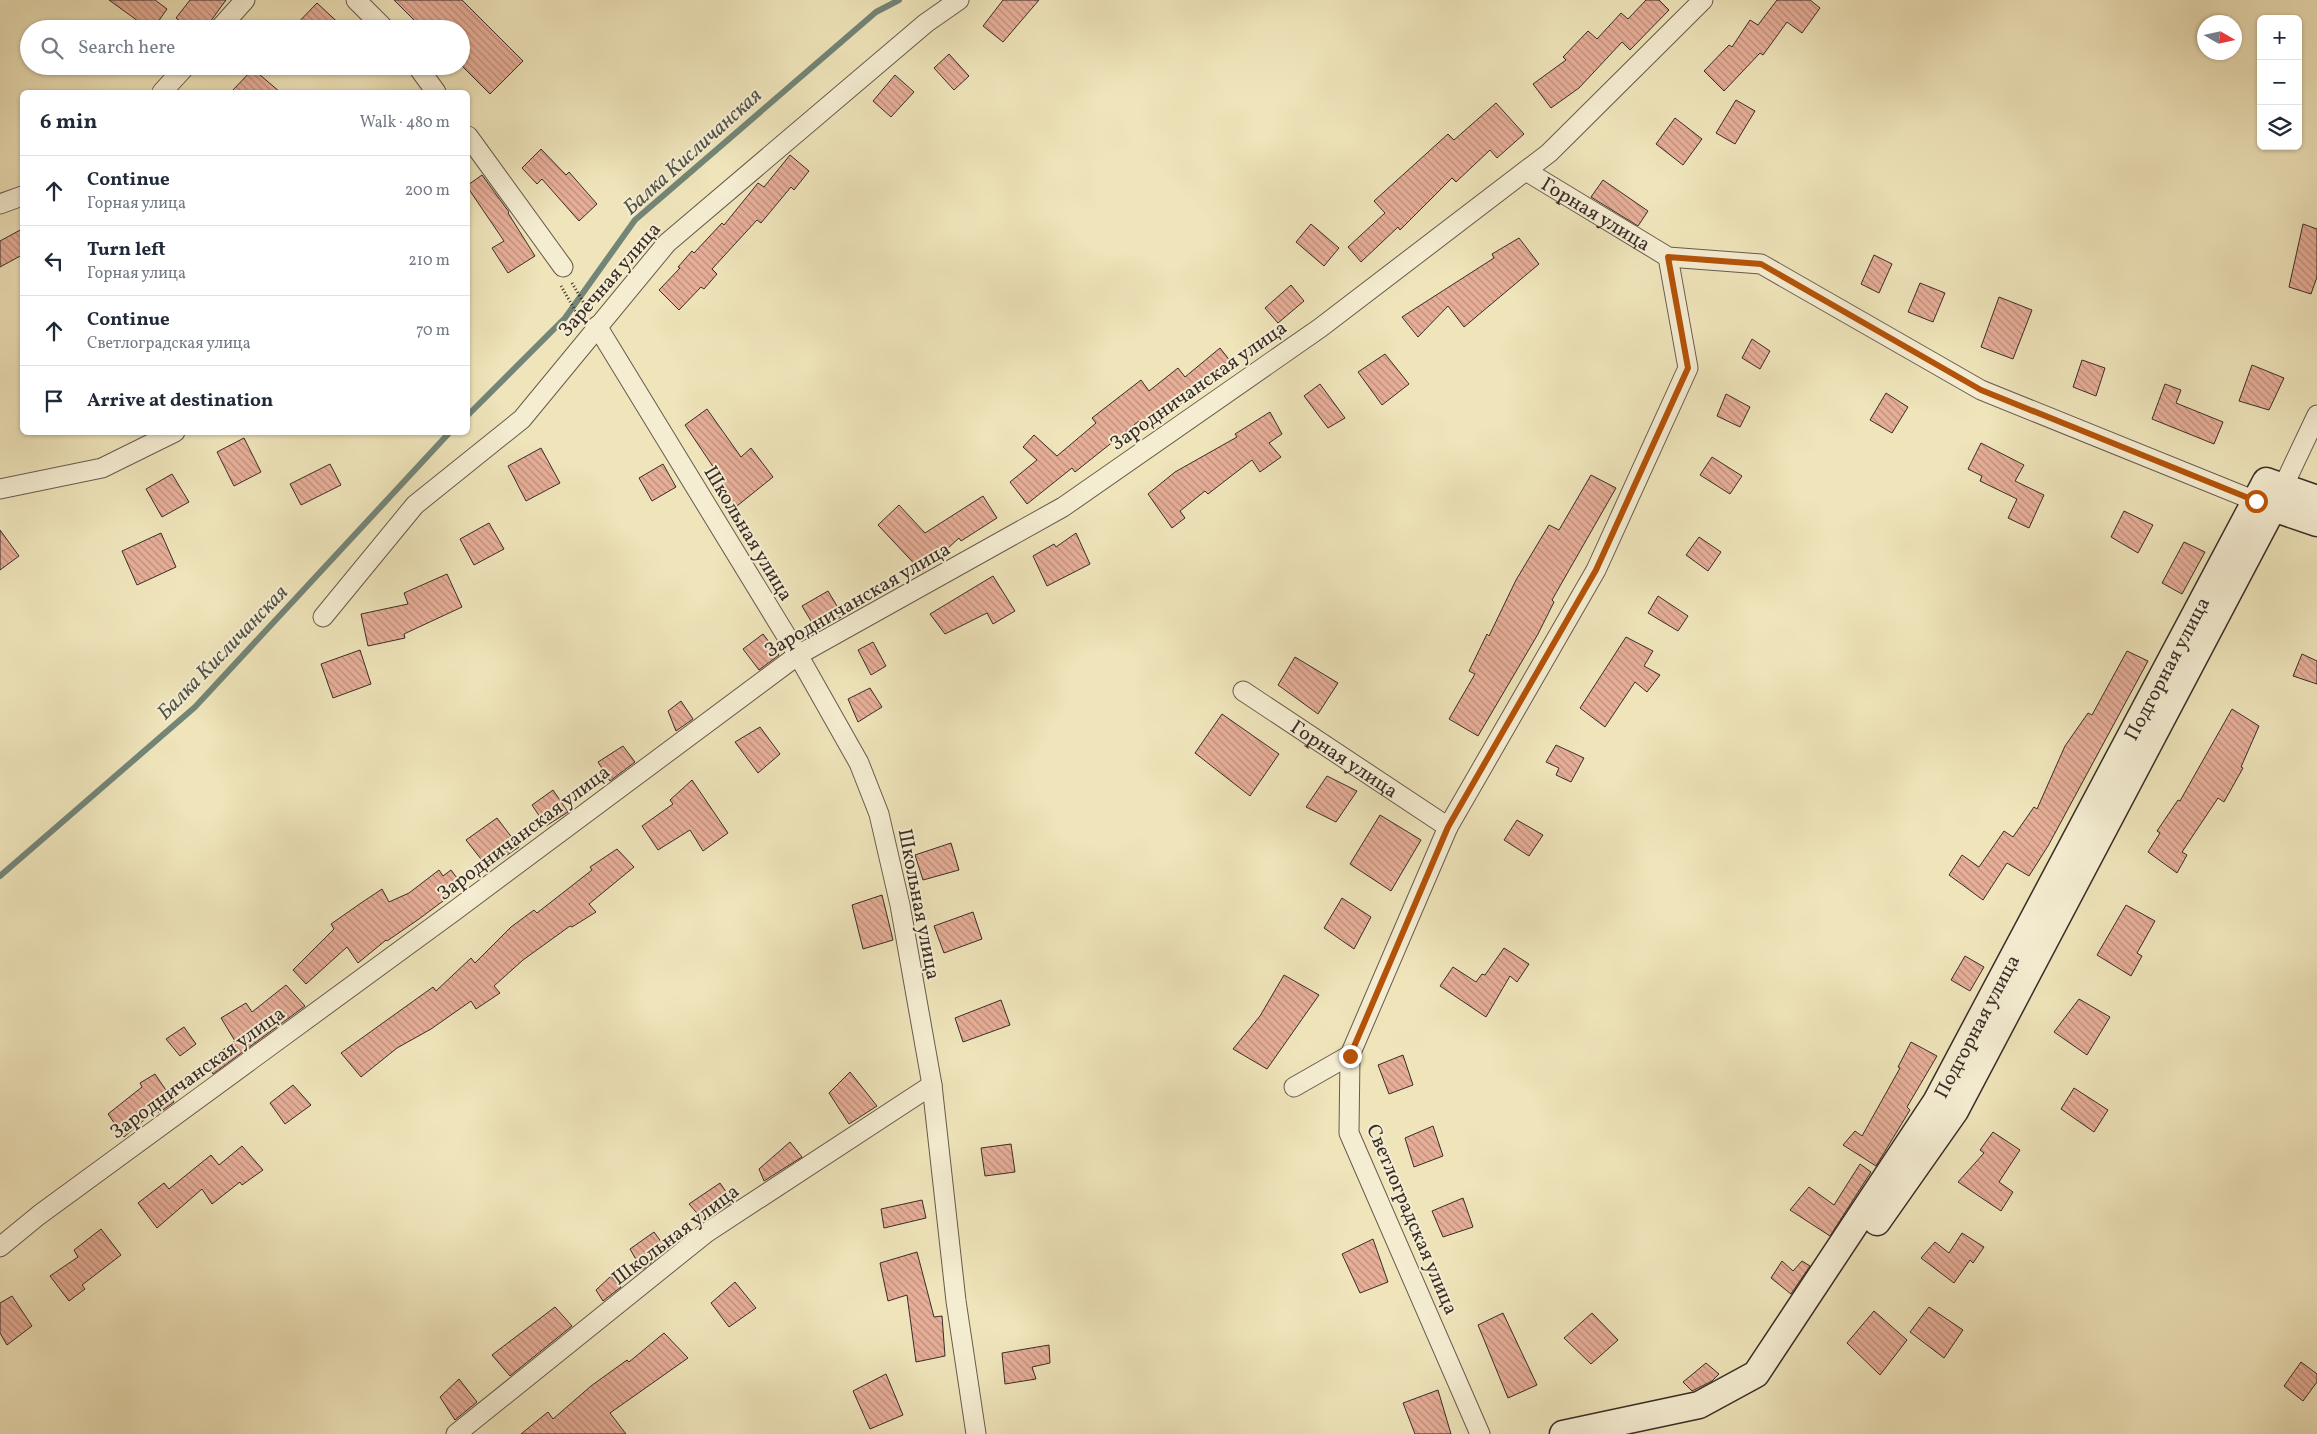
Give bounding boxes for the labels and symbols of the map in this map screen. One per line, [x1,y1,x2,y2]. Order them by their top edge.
north arrow [2197,15,2242,60]
water label: Балка Кисличанская [617,82,769,222]
street label: Горная улица [1535,171,1655,259]
street label: Заречная улица [553,217,668,344]
street label: Зародничанская улица [1105,315,1293,458]
street label: Школьная улица [696,461,799,607]
route start [2245,490,2268,513]
street label: Зародничанская улица [760,536,956,665]
water label: Балка Кисличанская [151,579,295,727]
street label: Подгорная улица [2118,593,2218,746]
street label: Горная улица [1284,714,1403,806]
street label: Зародничанская улица [432,759,617,908]
street label: Школьная улица [890,826,946,982]
street label: Подгорная улица [1928,950,2028,1104]
street label: Зародничанская улица [105,1000,292,1147]
route end [1339,1045,1362,1068]
street label: Светлоградская улица [1358,1120,1464,1320]
street label: Школьная улица [606,1178,746,1293]

